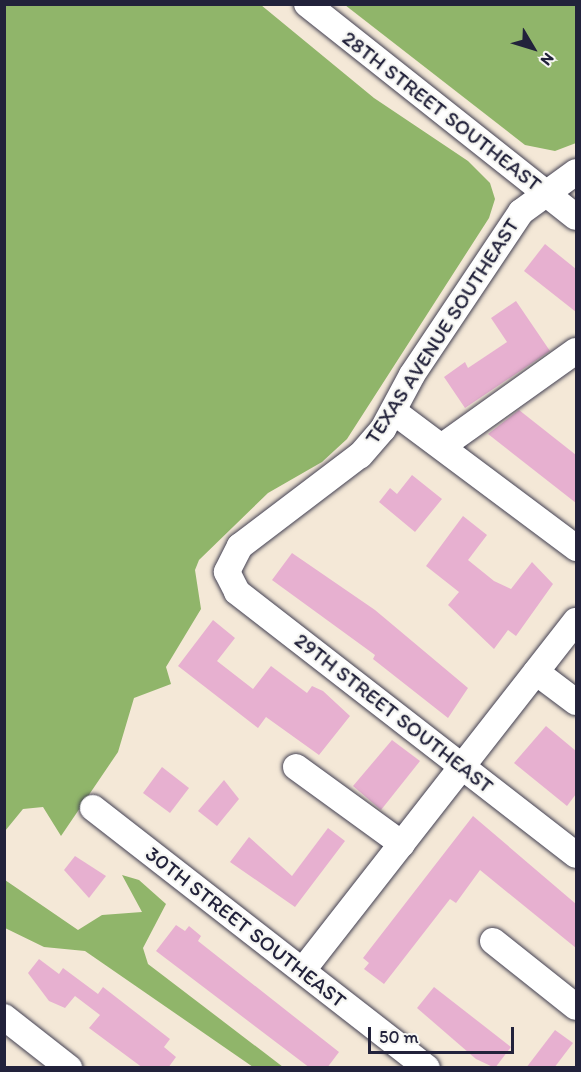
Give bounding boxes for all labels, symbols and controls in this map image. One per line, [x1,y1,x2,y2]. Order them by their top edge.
north arrow [503,18,563,78]
street label: 28TH STREET SOUTHEAST [337,25,547,197]
text: N [537,49,558,69]
street label: TEXAS AVENUE SOUTHEAST [360,214,524,448]
street label: 29TH STREET SOUTHEAST [290,628,498,798]
street label: 30TH STREET SOUTHEAST [141,841,351,1013]
scale bar [371,1015,516,1053]
text: 50 m [379,1026,419,1048]

